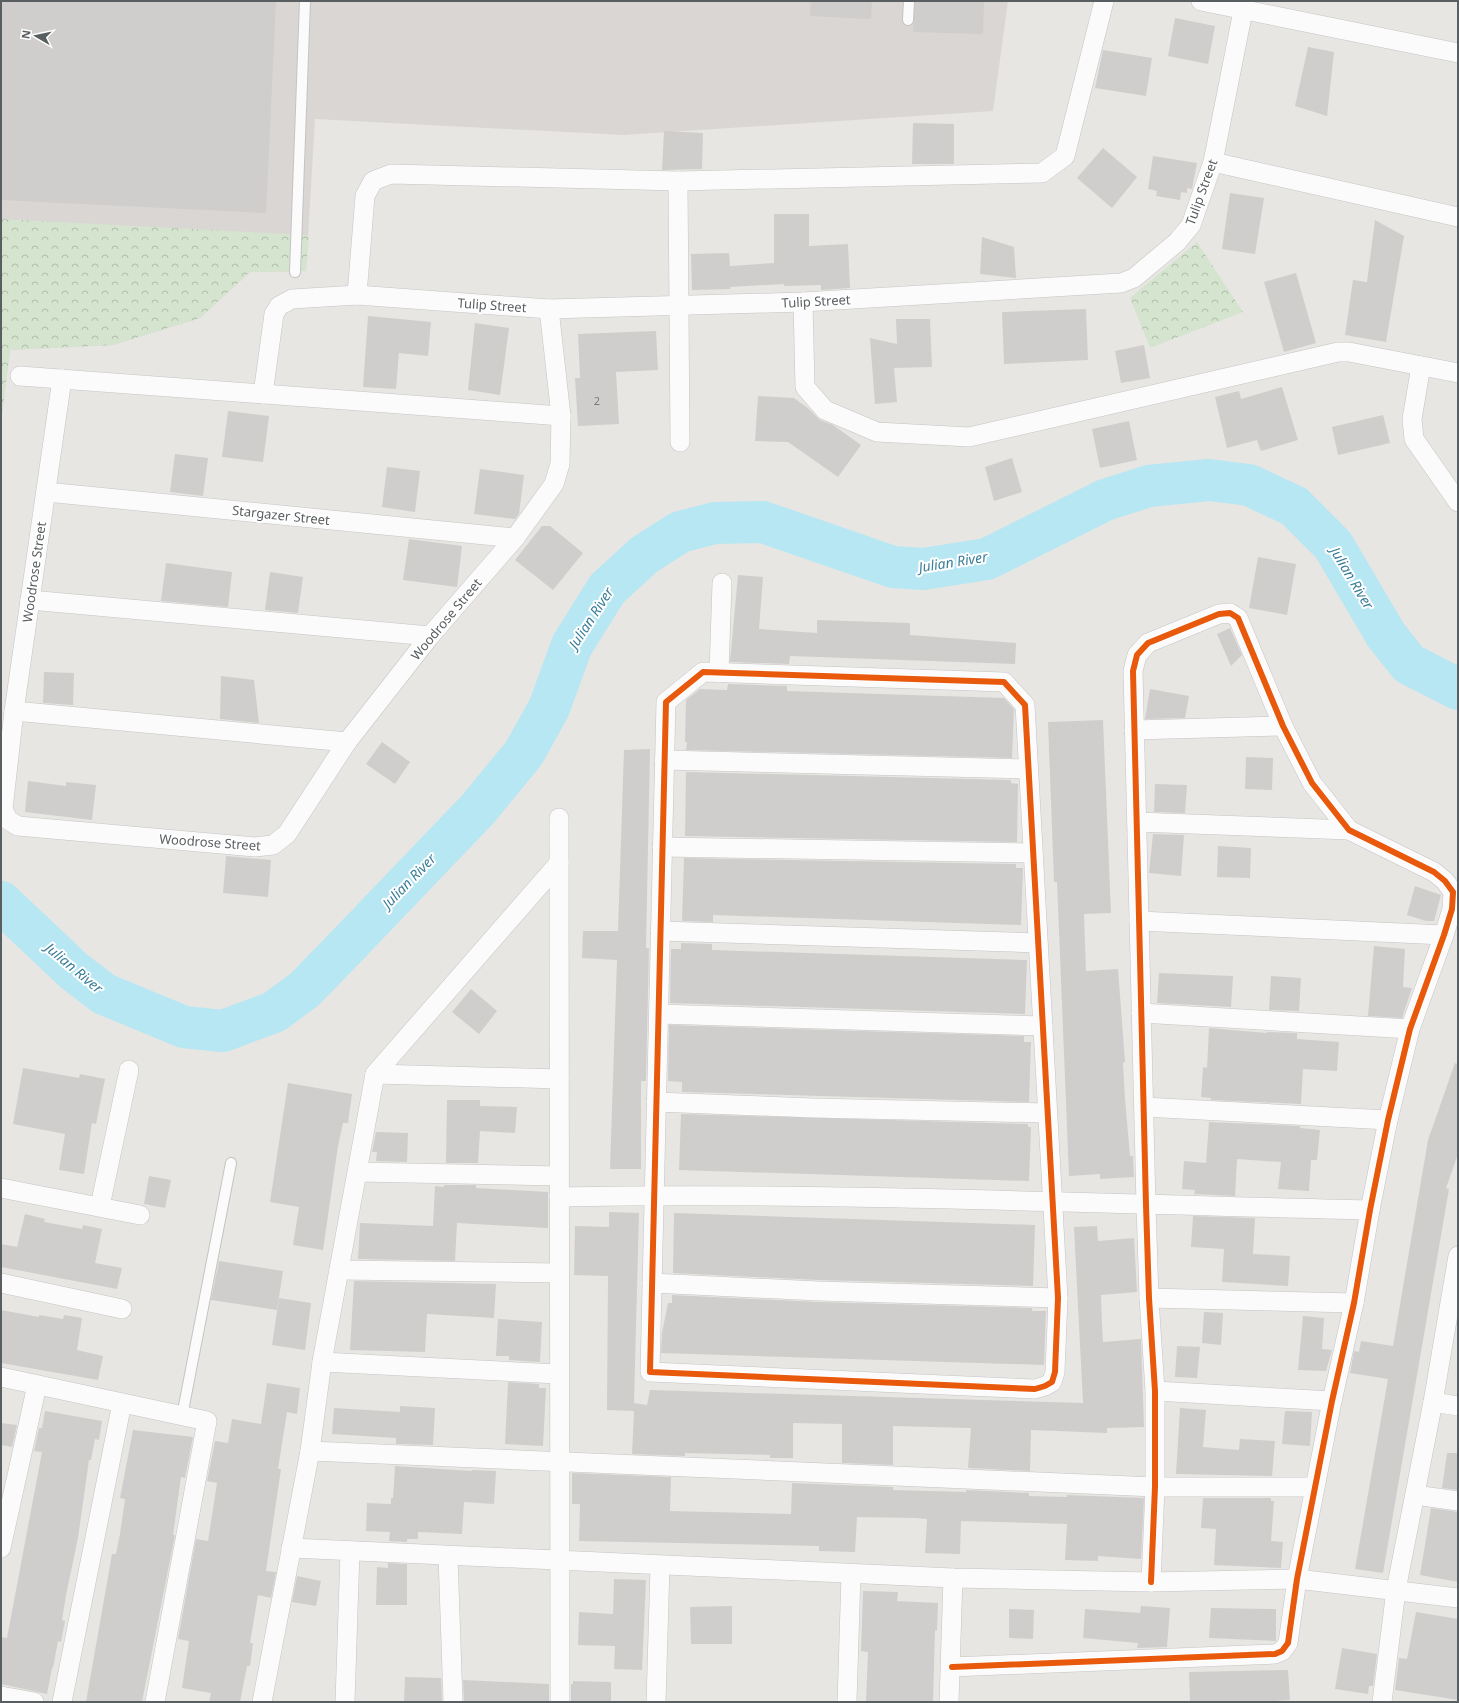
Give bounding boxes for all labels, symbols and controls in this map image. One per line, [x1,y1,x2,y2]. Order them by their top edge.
north arrow [16,16,56,56]
text: N [18,29,34,40]
street label: Tulip Street [1181,156,1221,227]
street label: Tulip Street [781,290,851,312]
street label: Tulip Street [457,294,527,316]
house number: 2 [594,393,600,408]
street label: Stargazer Street [231,501,331,529]
street label: Woodrose Street [18,520,50,624]
water label: Julian River [1325,540,1379,613]
water label: Julian River [914,547,989,577]
street label: Woodrose Street [406,574,486,664]
water label: Julian River [562,583,618,655]
street label: Woodrose Street [159,829,262,855]
water label: Julian River [376,849,440,914]
water label: Julian River [39,936,107,998]

